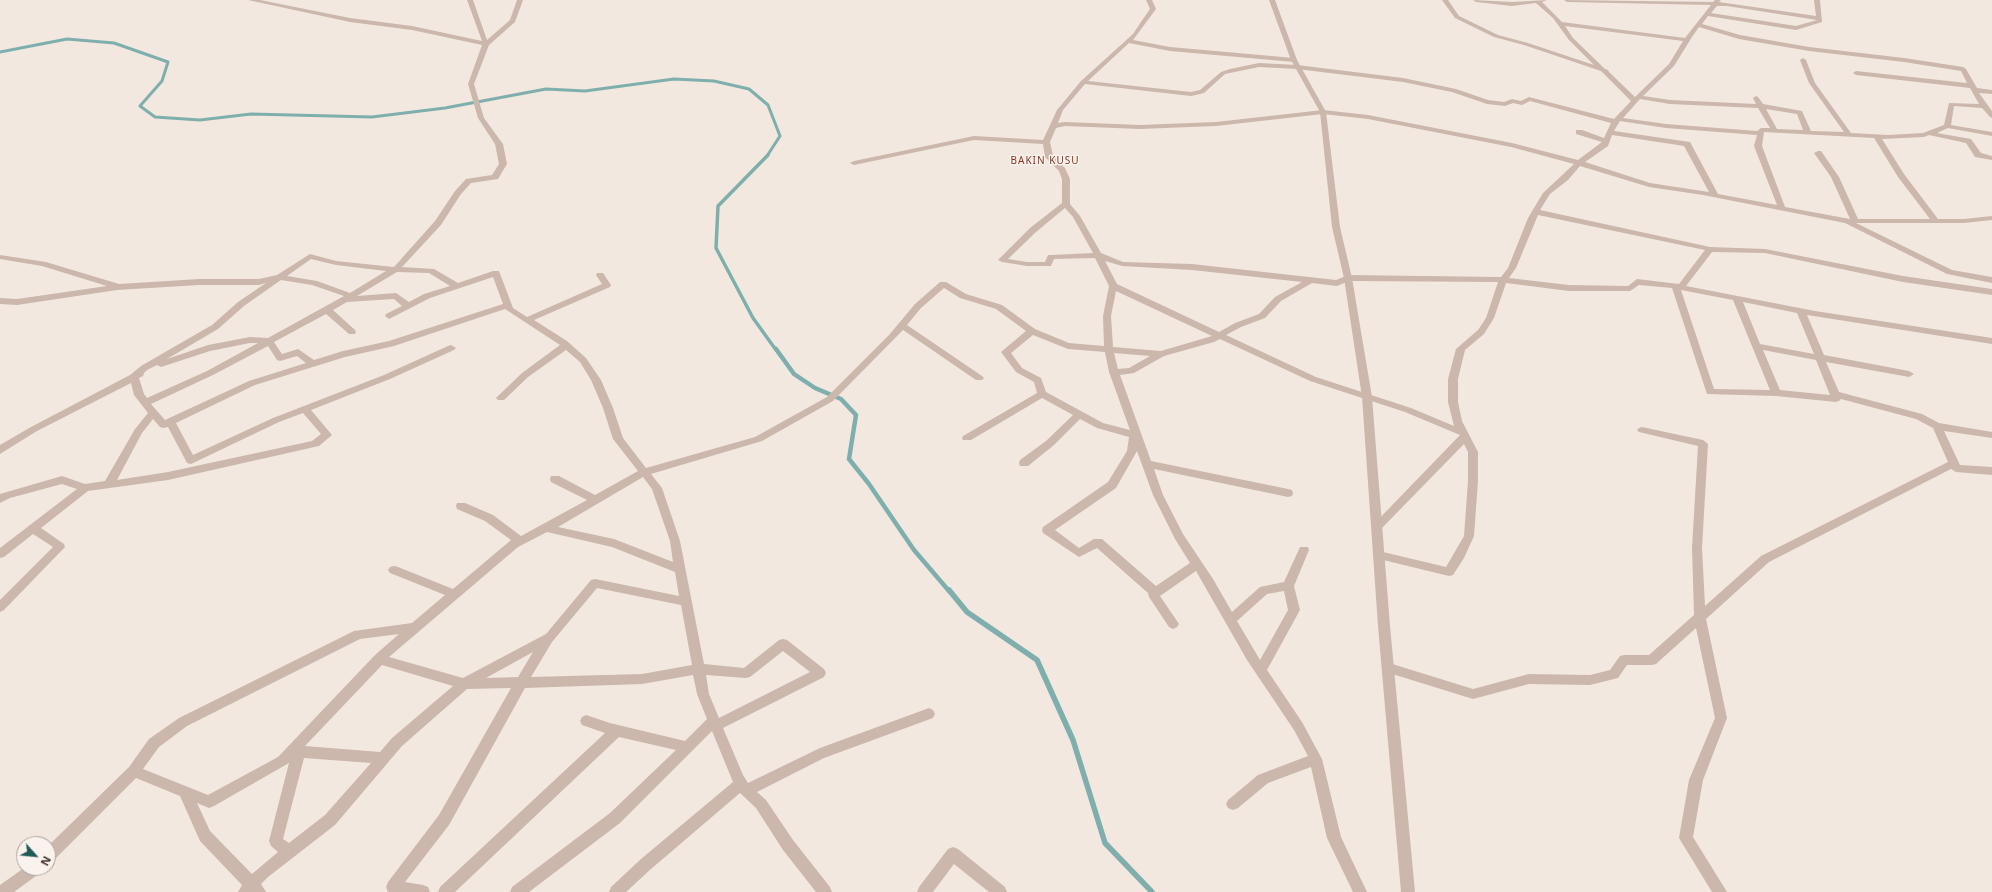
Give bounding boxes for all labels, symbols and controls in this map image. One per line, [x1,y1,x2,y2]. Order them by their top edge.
district label: BAKIN KUSU [1011,155,1079,167]
north arrow [16,836,56,876]
text: N [38,854,55,869]

